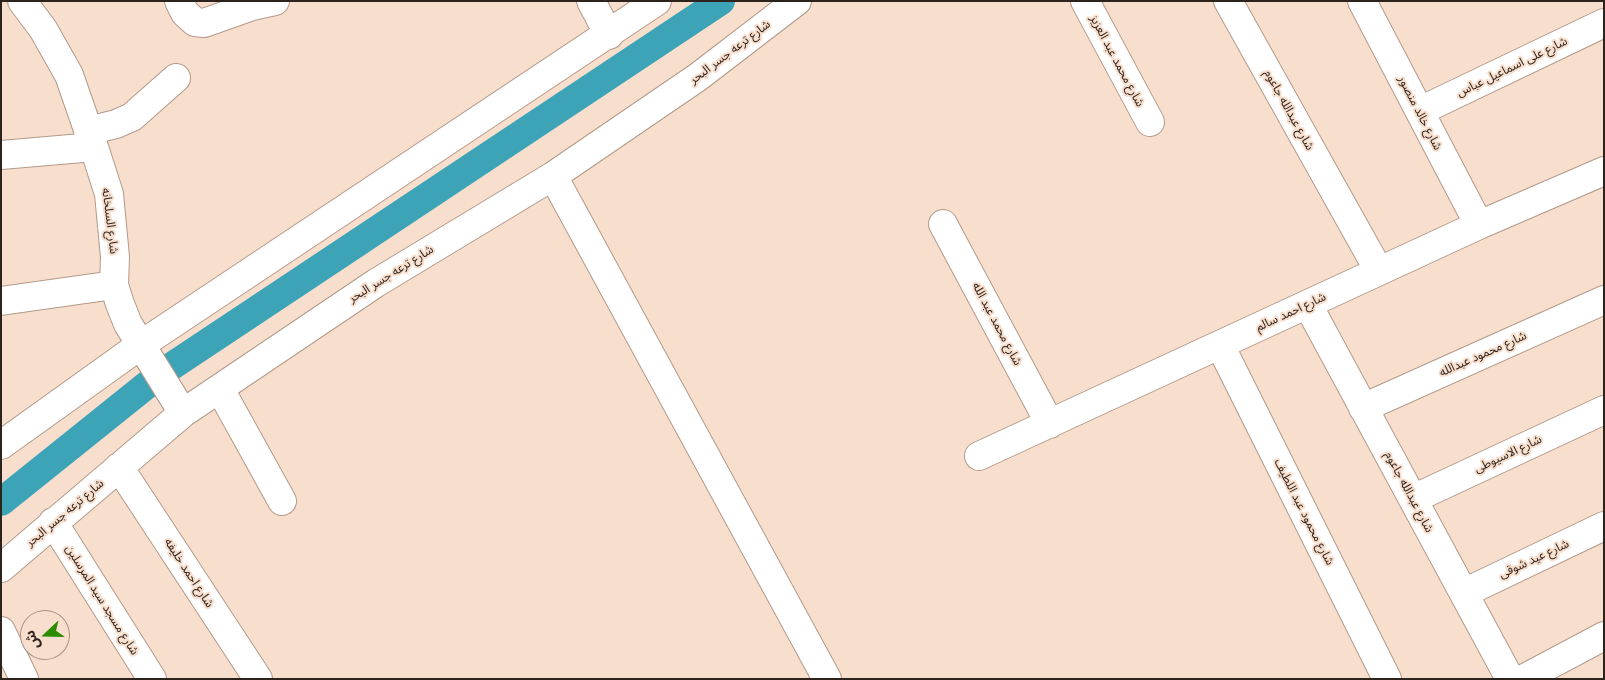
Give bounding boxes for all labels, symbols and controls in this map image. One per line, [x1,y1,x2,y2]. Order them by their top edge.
street label: شارع محمد عبد العزيز [1087,13,1147,109]
street label: شارع ترعه جسر البحر [687,17,773,87]
street label: شارع على اسماعيل عباس [1454,34,1570,100]
street label: شارع عبدالله جاعوم [1261,67,1317,153]
street label: شارع خالد منصور [1395,73,1445,153]
street label: شارع السلخانه [99,187,121,255]
street label: شارع ترعه جسر البحر [346,242,436,306]
street label: شارع محمد عبد الله [969,280,1025,368]
street label: شارع احمد سالم [1254,289,1328,335]
street label: شارع محمود عبدالله [1437,328,1529,380]
street label: شارع الاسيوطى [1472,432,1544,476]
street label: شارع عبدالله جاعوم [1382,449,1436,535]
street label: شارع محمود عبد اللطيف [1271,456,1337,568]
street label: شارع ترعه جسر البحر [23,476,107,550]
street label: شارع احمد خليفه [161,536,217,610]
street label: شارع عيد شوقى [1497,536,1571,582]
street label: شارع مسجد سيد المرسلين [62,542,142,658]
north arrow [20,610,70,660]
text: ش [20,628,44,652]

